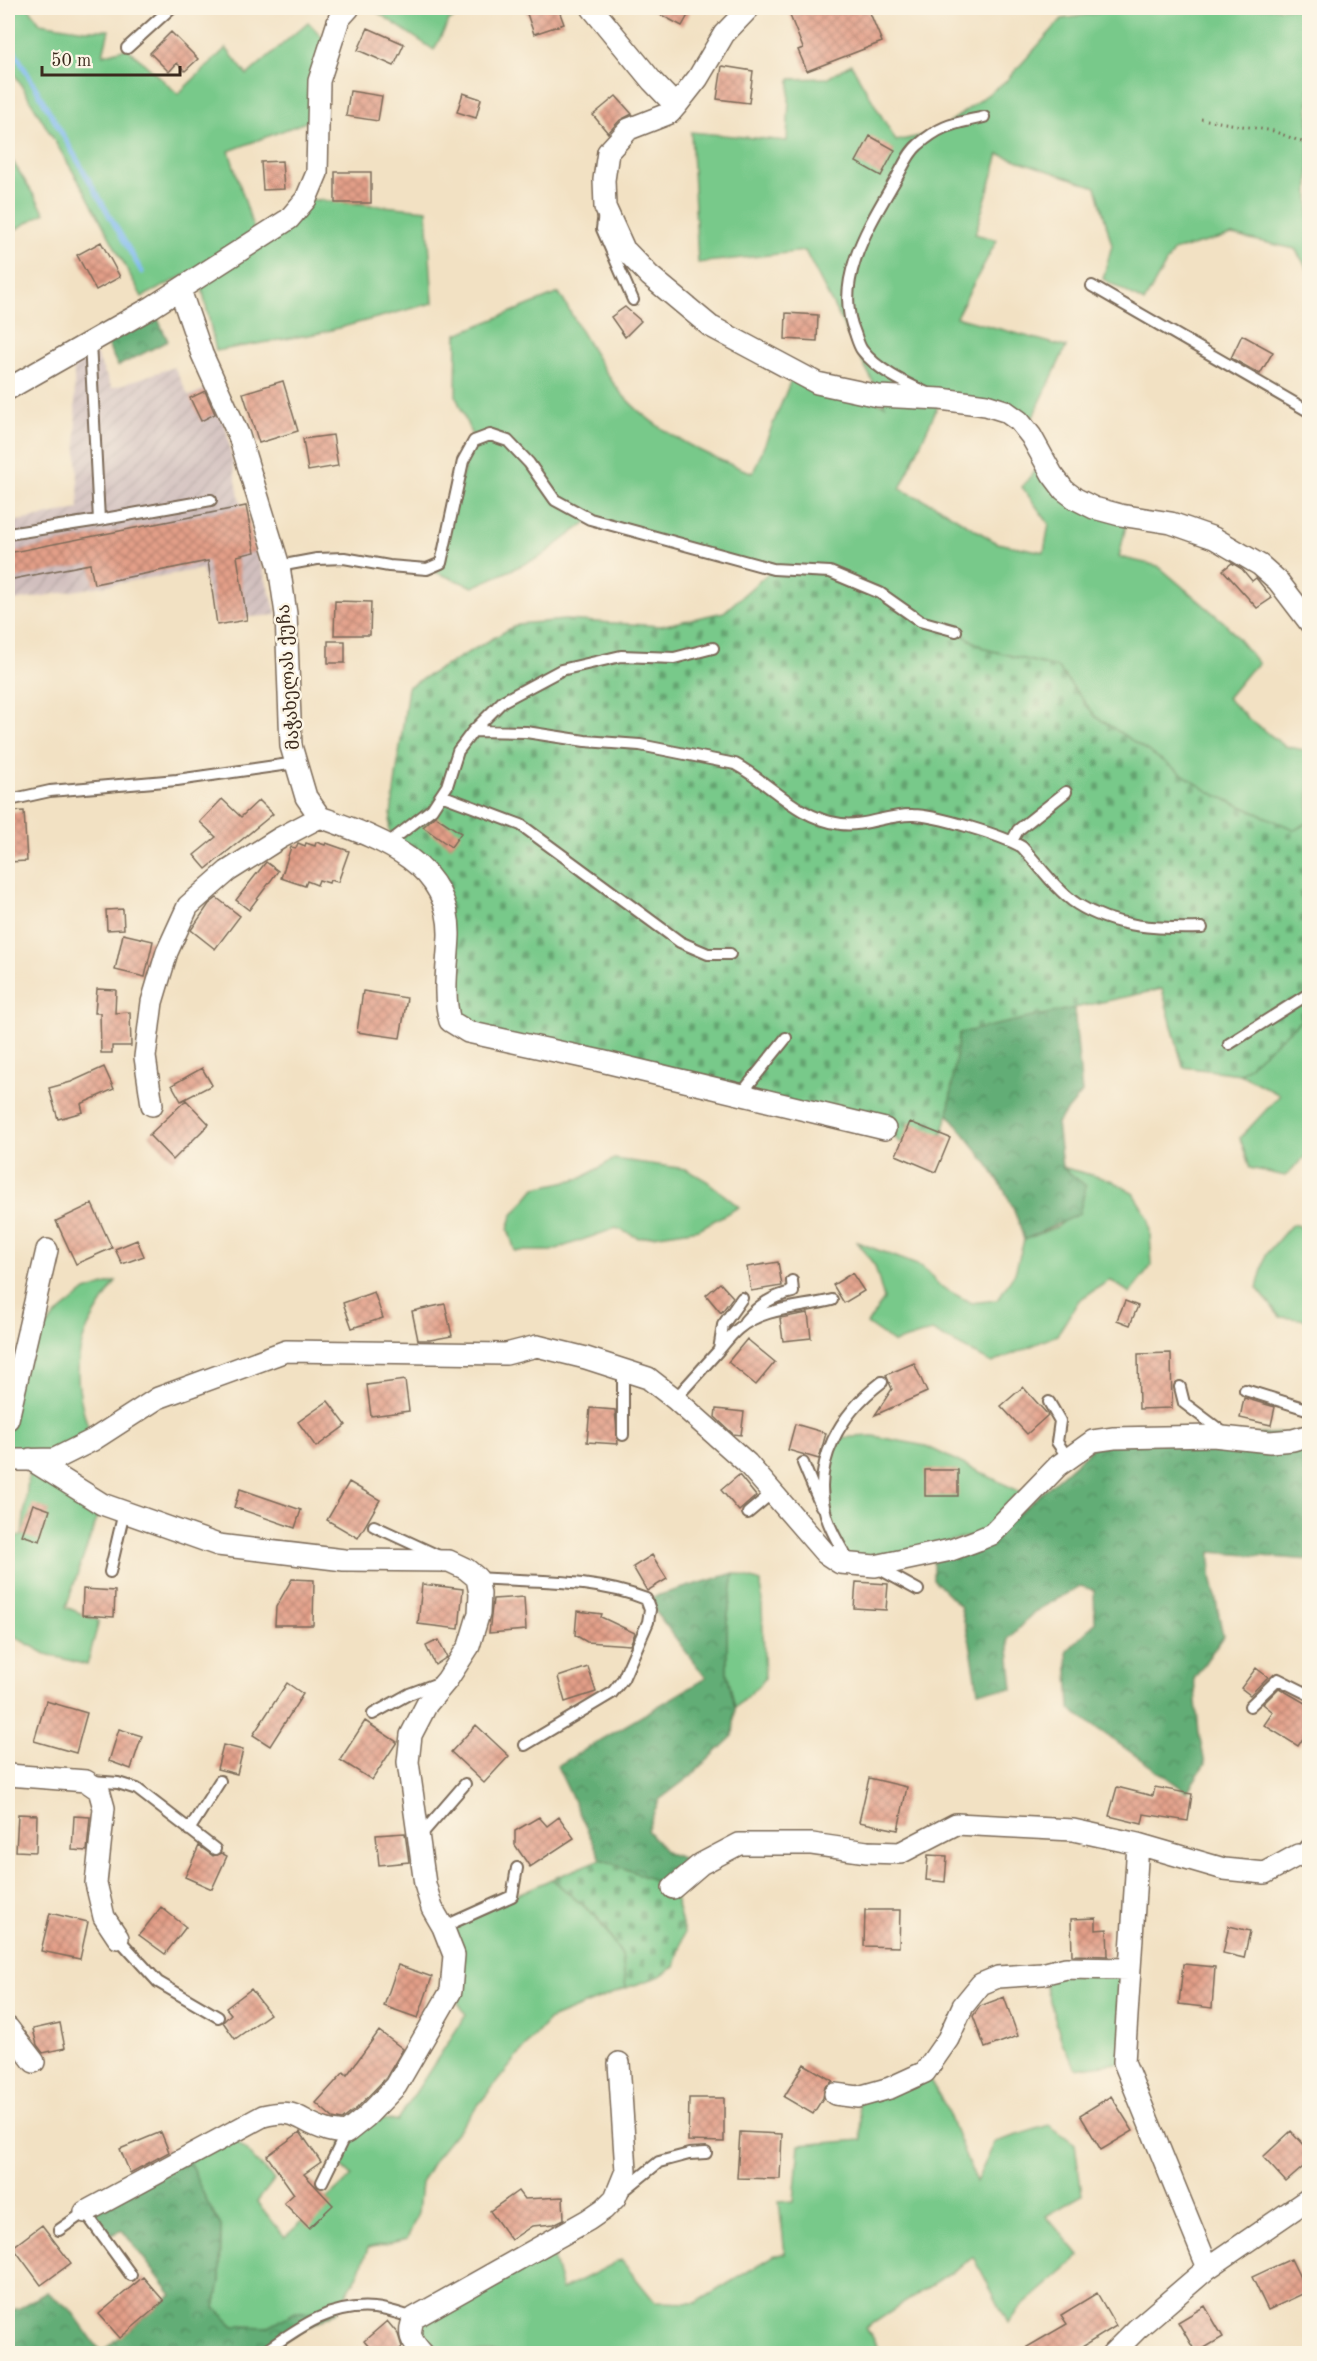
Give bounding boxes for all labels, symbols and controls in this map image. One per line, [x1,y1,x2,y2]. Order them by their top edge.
scale bar [42,39,180,77]
text: 50 m [51,52,91,70]
street label: მაჭახელას ქუჩა [275,604,304,750]

